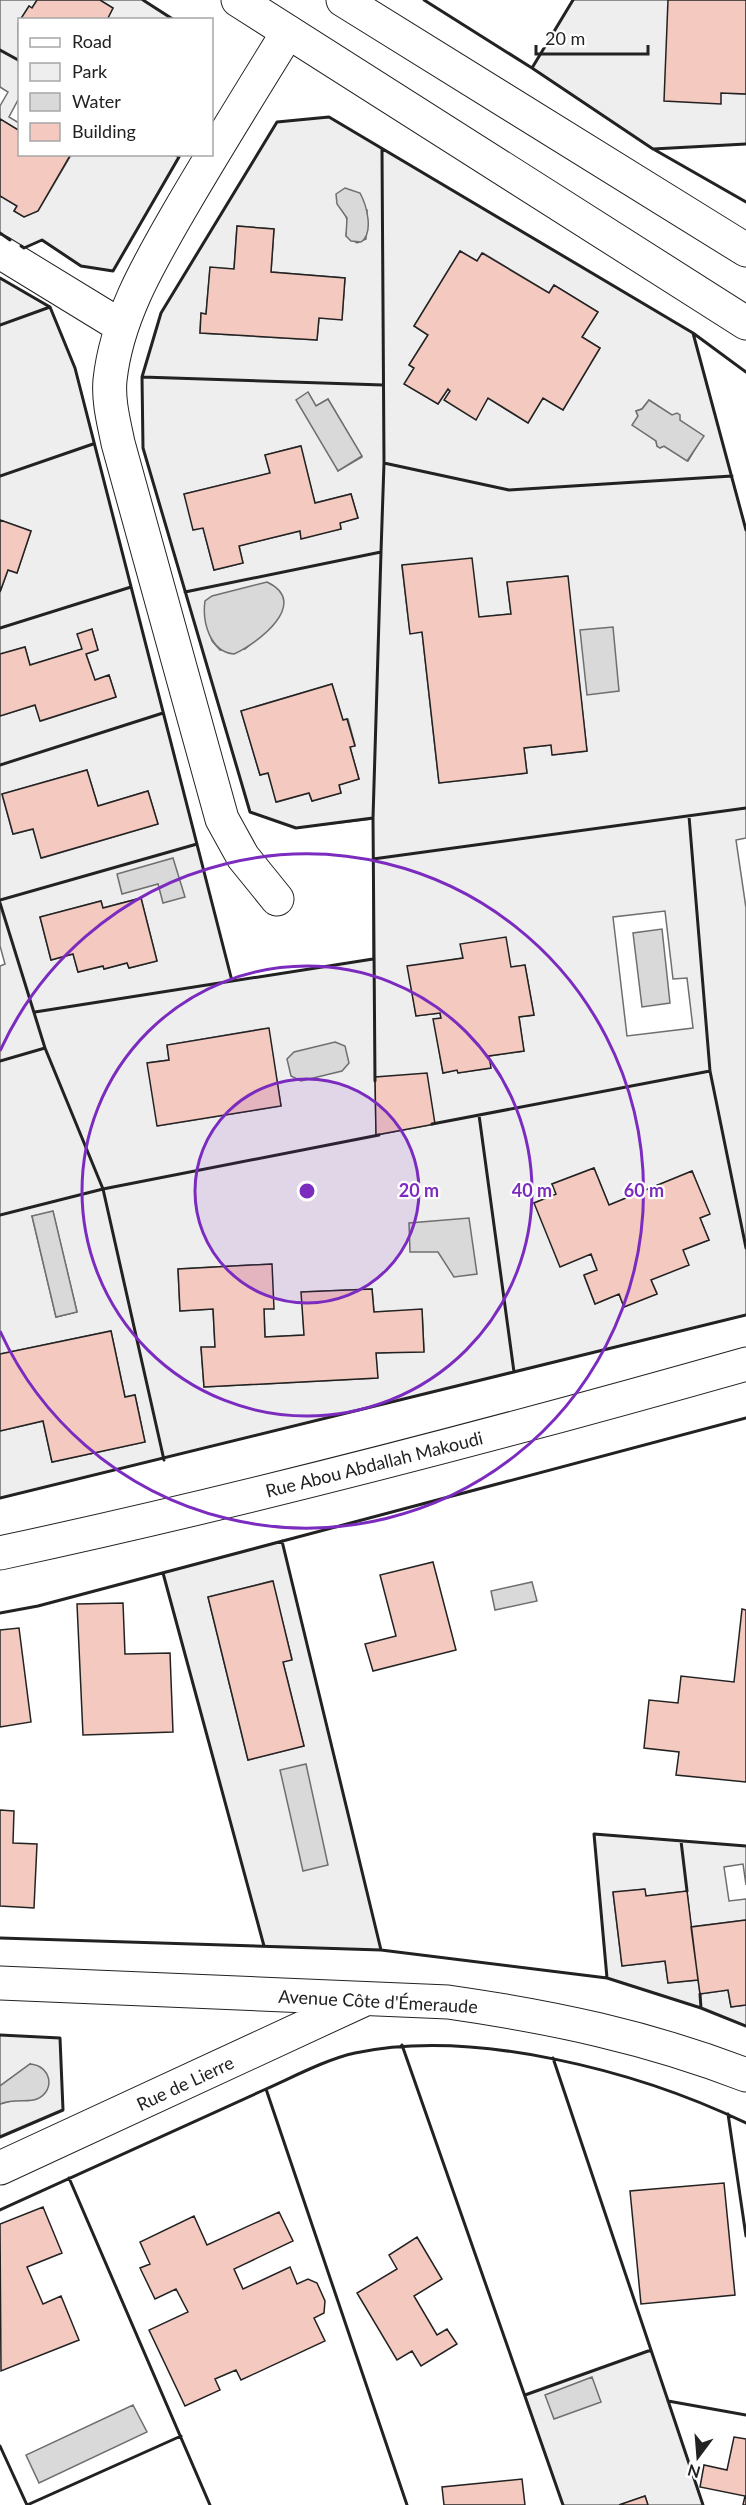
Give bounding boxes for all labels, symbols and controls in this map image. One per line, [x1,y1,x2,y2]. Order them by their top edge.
legend [18,18,213,156]
scale bar [536,18,648,56]
text: 20 m [545,27,585,49]
text: Road [72,30,112,52]
text: Park [72,60,108,82]
text: Water [72,90,121,112]
text: Building [72,120,136,142]
text: 20 m [399,1179,439,1201]
text: 40 m [512,1179,552,1201]
text: 60 m [624,1179,664,1201]
centre of rings [297,1181,317,1201]
street label: Rue Abou Abdallah Makoudi [263,1426,485,1502]
street label: Avenue Côte d'Émeraude [278,1985,478,2017]
street label: Rue de Lierre [133,2051,237,2115]
north arrow [668,2427,728,2487]
text: N [685,2461,702,2483]

